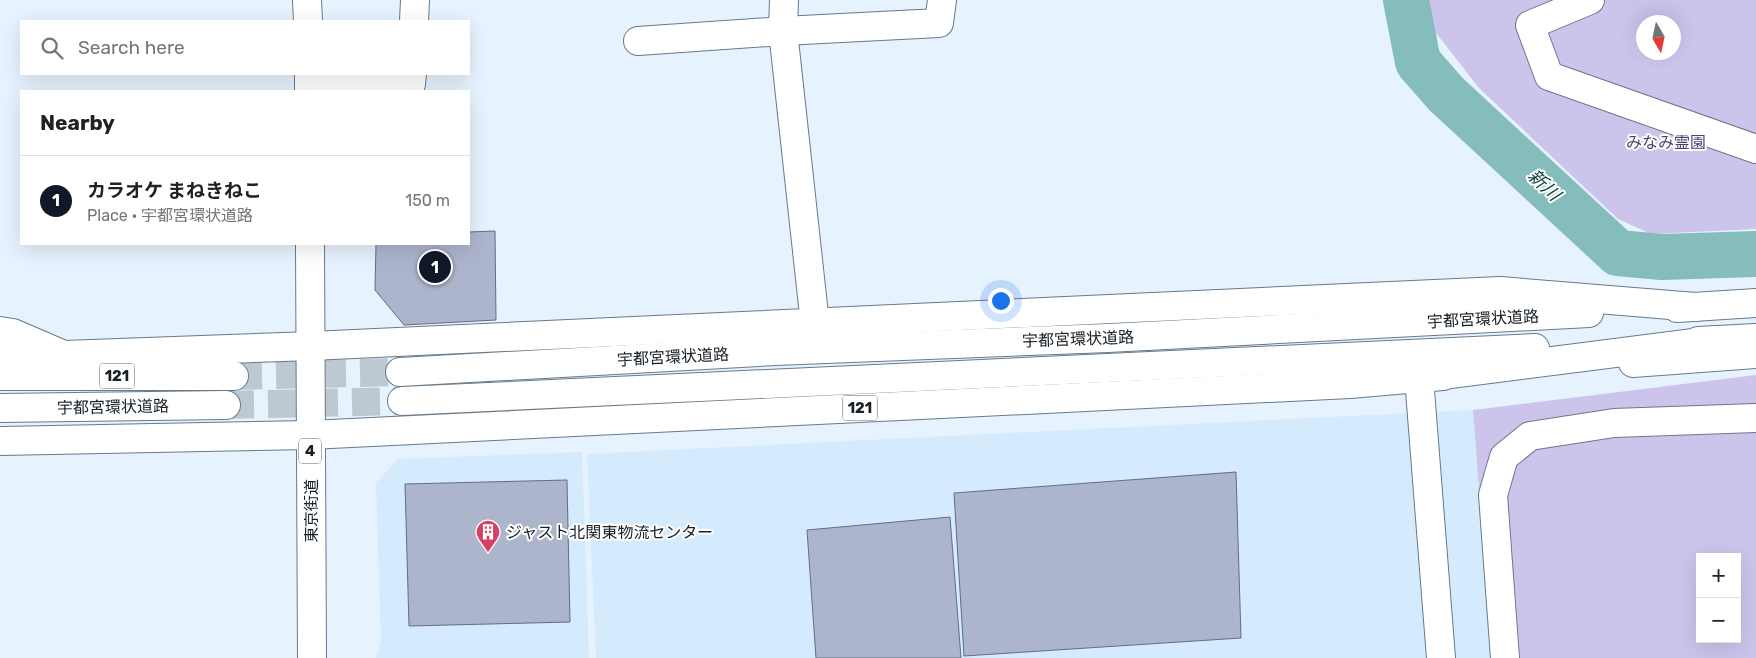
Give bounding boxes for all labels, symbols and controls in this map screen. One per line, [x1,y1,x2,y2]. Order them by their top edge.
north arrow [1636,15,1681,60]
search box [20,20,470,75]
icon: search [38,34,66,62]
text: Search here [78,36,185,59]
text: Nearby [40,110,115,135]
park label: みなみ霊園 [1626,133,1706,152]
water label: 新川 [1523,165,1566,207]
text: カラオケ まねきねこ [87,179,262,202]
text: 1 [52,191,60,210]
text: 150 m [405,191,450,210]
text: Place · 宇都宮環状道路 [87,206,253,225]
pin: 1 [419,248,451,286]
your location [988,288,1014,314]
street label: 宇都宮環状道路 [1427,307,1539,331]
street label: 宇都宮環状道路 [1022,328,1134,350]
street label: 宇都宮環状道路 [617,345,729,369]
road number: 121 [100,364,134,388]
road number: 121 [842,396,878,420]
street label: 宇都宮環状道路 [57,397,169,417]
road number: 4 [299,438,321,464]
street label: 東京街道 [302,479,321,543]
building icon: ジャスト北関東物流センター [475,519,501,553]
place label: ジャスト北関東物流センター [506,523,713,542]
map controls [1696,553,1741,643]
button: + [1696,553,1741,598]
button: − [1696,598,1741,643]

